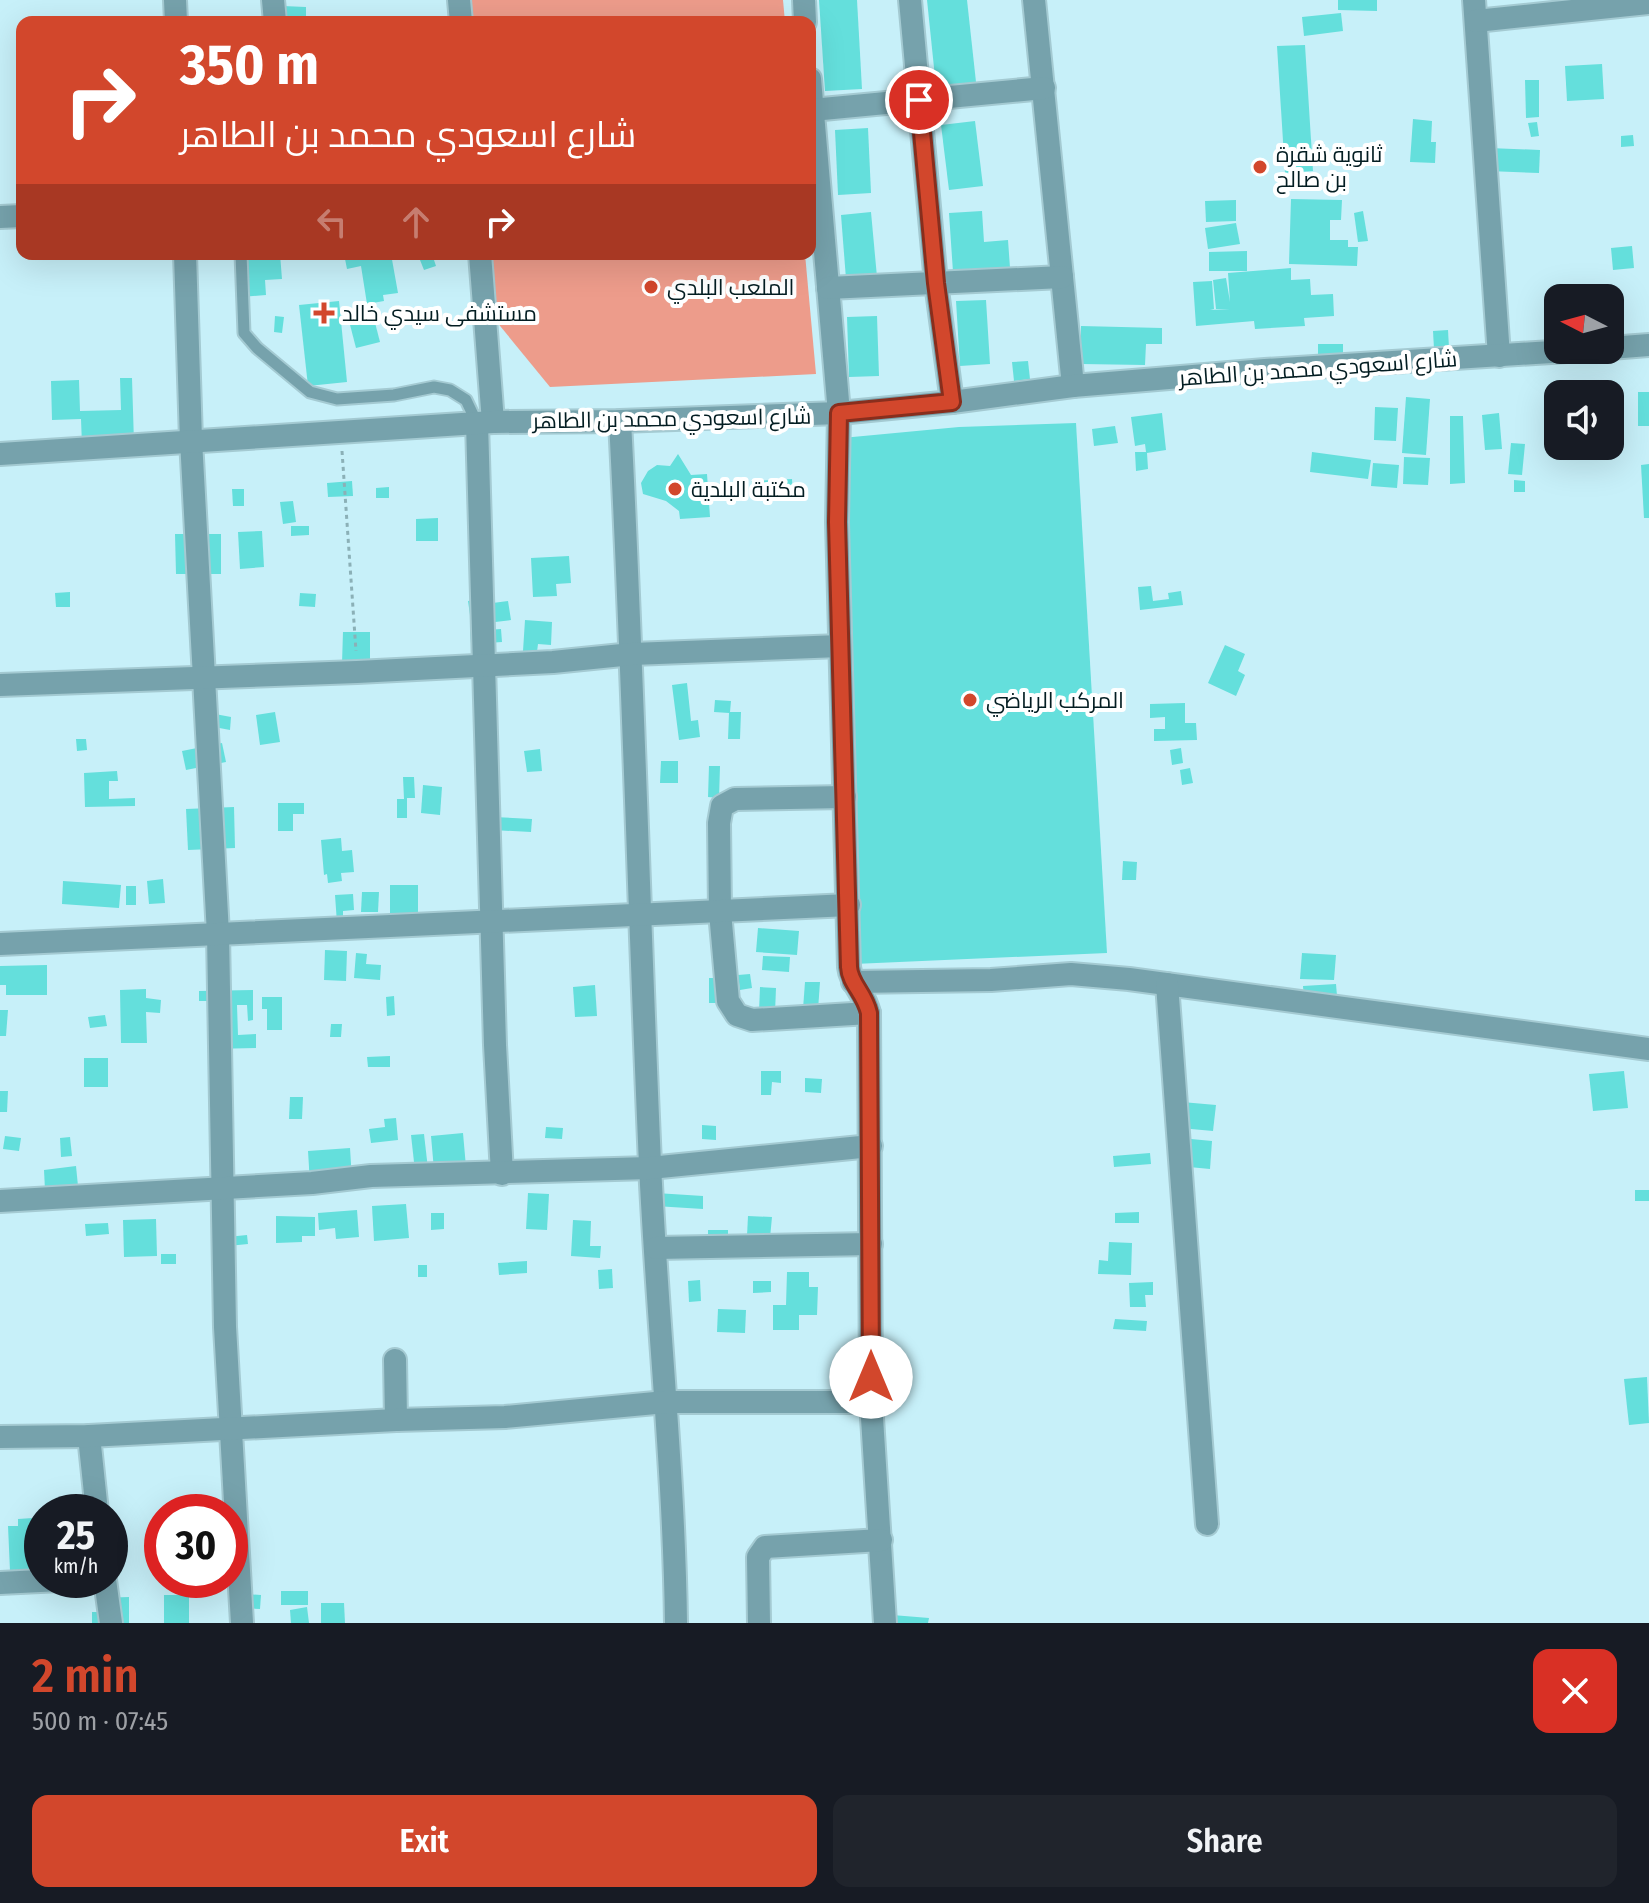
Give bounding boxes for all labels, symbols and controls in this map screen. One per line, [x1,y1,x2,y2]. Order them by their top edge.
text: 350 m [180,32,319,99]
icon: right [48,48,152,152]
pin [885,66,953,134]
icon: arrive [897,78,941,122]
text: شارع اسعودي محمد بن الطاهر [180,113,636,157]
place label: ثانوية شقرة بن صالح [1276,141,1383,194]
marker: ثانوية شقرة بن صالح [1251,158,1269,176]
icon: left [310,200,354,244]
icon: ahead [394,200,438,244]
icon: right [478,200,522,244]
place label: الملعب البلدي [667,274,794,304]
marker: الملعب البلدي [642,278,660,296]
north arrow [1544,284,1624,364]
map controls [1544,284,1624,460]
place label: مستشفى سيدي خالد [342,300,537,330]
marker: مستشفى سيدي خالد [313,302,335,324]
street label: شارع اسعودي محمد بن الطاهر [1176,345,1458,395]
button: sound [1544,380,1624,460]
street label: شارع اسعودي محمد بن الطاهر [530,403,812,437]
place label: مكتبة البلدية [691,476,806,503]
marker: مكتبة البلدية [666,480,684,498]
place label: المركب الرياضي [986,687,1124,717]
marker: المركب الرياضي [961,691,979,709]
position arrow [829,1335,913,1419]
speed limit sign: 30 [144,1494,248,1598]
text: 25 [57,1512,95,1560]
text: km/h [54,1554,98,1578]
text: 2 min [32,1647,139,1705]
button: close [1533,1649,1617,1733]
text: 500 m · 07:45 [32,1706,168,1737]
button: Exit [32,1795,817,1887]
button: Share [833,1795,1617,1887]

